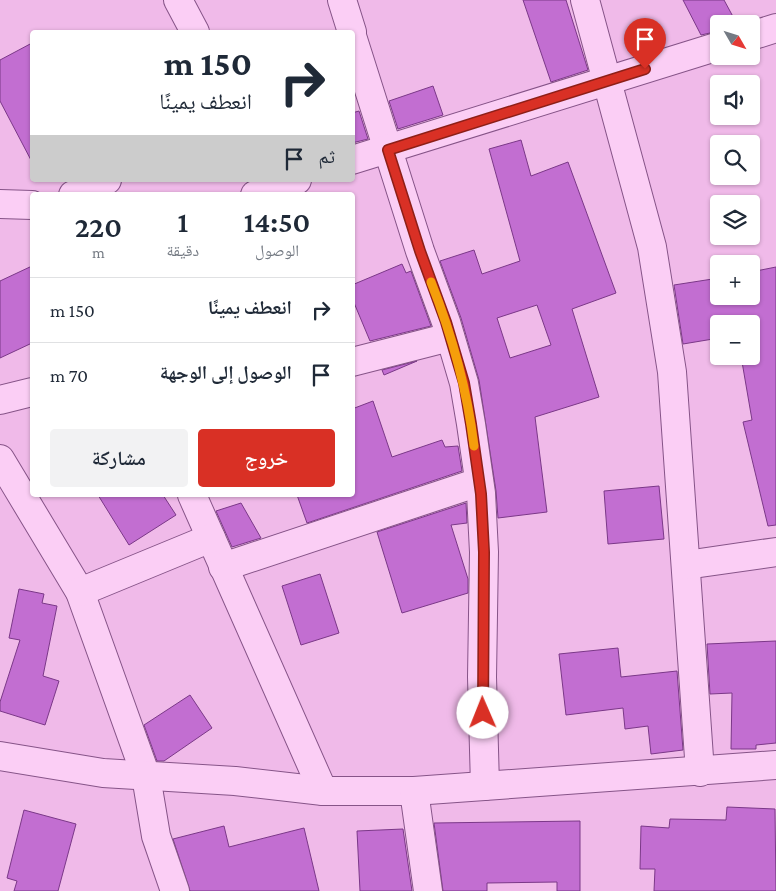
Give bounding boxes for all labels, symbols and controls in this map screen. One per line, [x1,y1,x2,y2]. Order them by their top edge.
north arrow [710,15,760,65]
map controls [710,15,760,365]
pin [624,18,666,69]
icon: arrive [631,25,659,53]
text: 150 m [164,44,252,83]
icon: right [270,50,335,115]
button: sound [710,75,760,125]
text: انعطف يمينًا [159,89,252,114]
button: search [710,135,760,185]
icon: arrive [280,145,308,173]
text: ثم [318,146,335,167]
button: layers [710,195,760,245]
text: 1 [177,205,188,238]
text: 14:50 [244,205,310,238]
text: 220 [75,210,122,243]
text: دقيقة [167,242,199,259]
text: الوصول [255,242,299,259]
text: m [92,244,105,261]
button: + [710,255,760,305]
icon: right [307,296,335,324]
text: انعطف يمينًا [208,297,292,318]
text: 150 m [50,300,95,321]
button: − [710,315,760,365]
icon: arrive [307,361,335,389]
text: الوصول إلى الوجهة [160,362,292,383]
text: 70 m [50,365,88,386]
button: مشاركة [50,429,188,487]
button: خروج [198,429,335,487]
position arrow [456,686,508,738]

